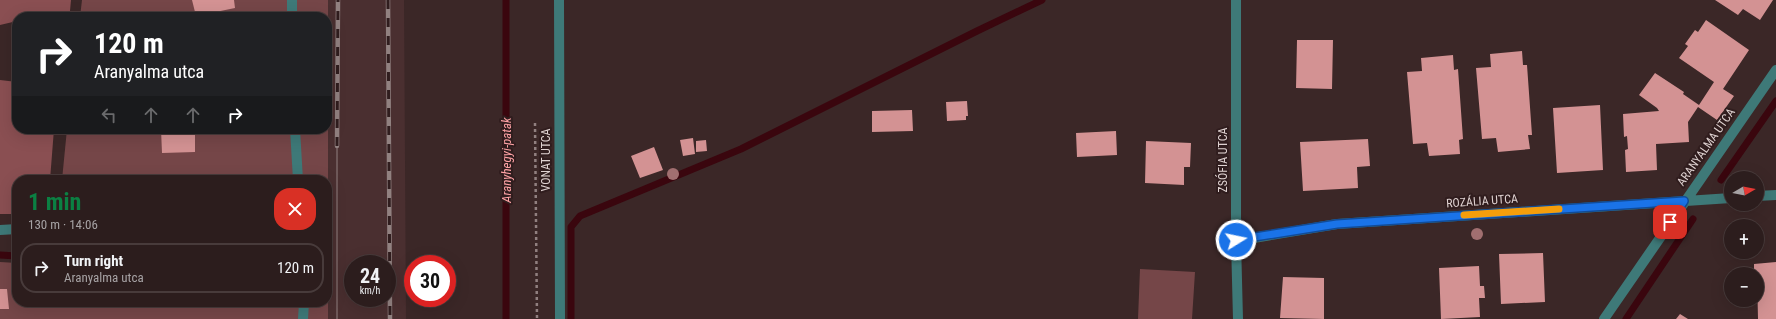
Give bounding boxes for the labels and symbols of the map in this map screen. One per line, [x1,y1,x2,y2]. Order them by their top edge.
street label: ARANYALMA UTCA [1674,106,1738,188]
water label: Aranyhegyi-patak [499,117,514,204]
street label: VONAT UTCA [539,128,553,191]
street label: ZSÓFIA UTCA [1215,128,1230,192]
north arrow [1724,171,1764,211]
street label: ROZÁLIA UTCA [1446,191,1518,210]
pin [1653,205,1687,239]
position arrow [1215,219,1257,261]
speed limit sign: 30 [404,255,456,307]

